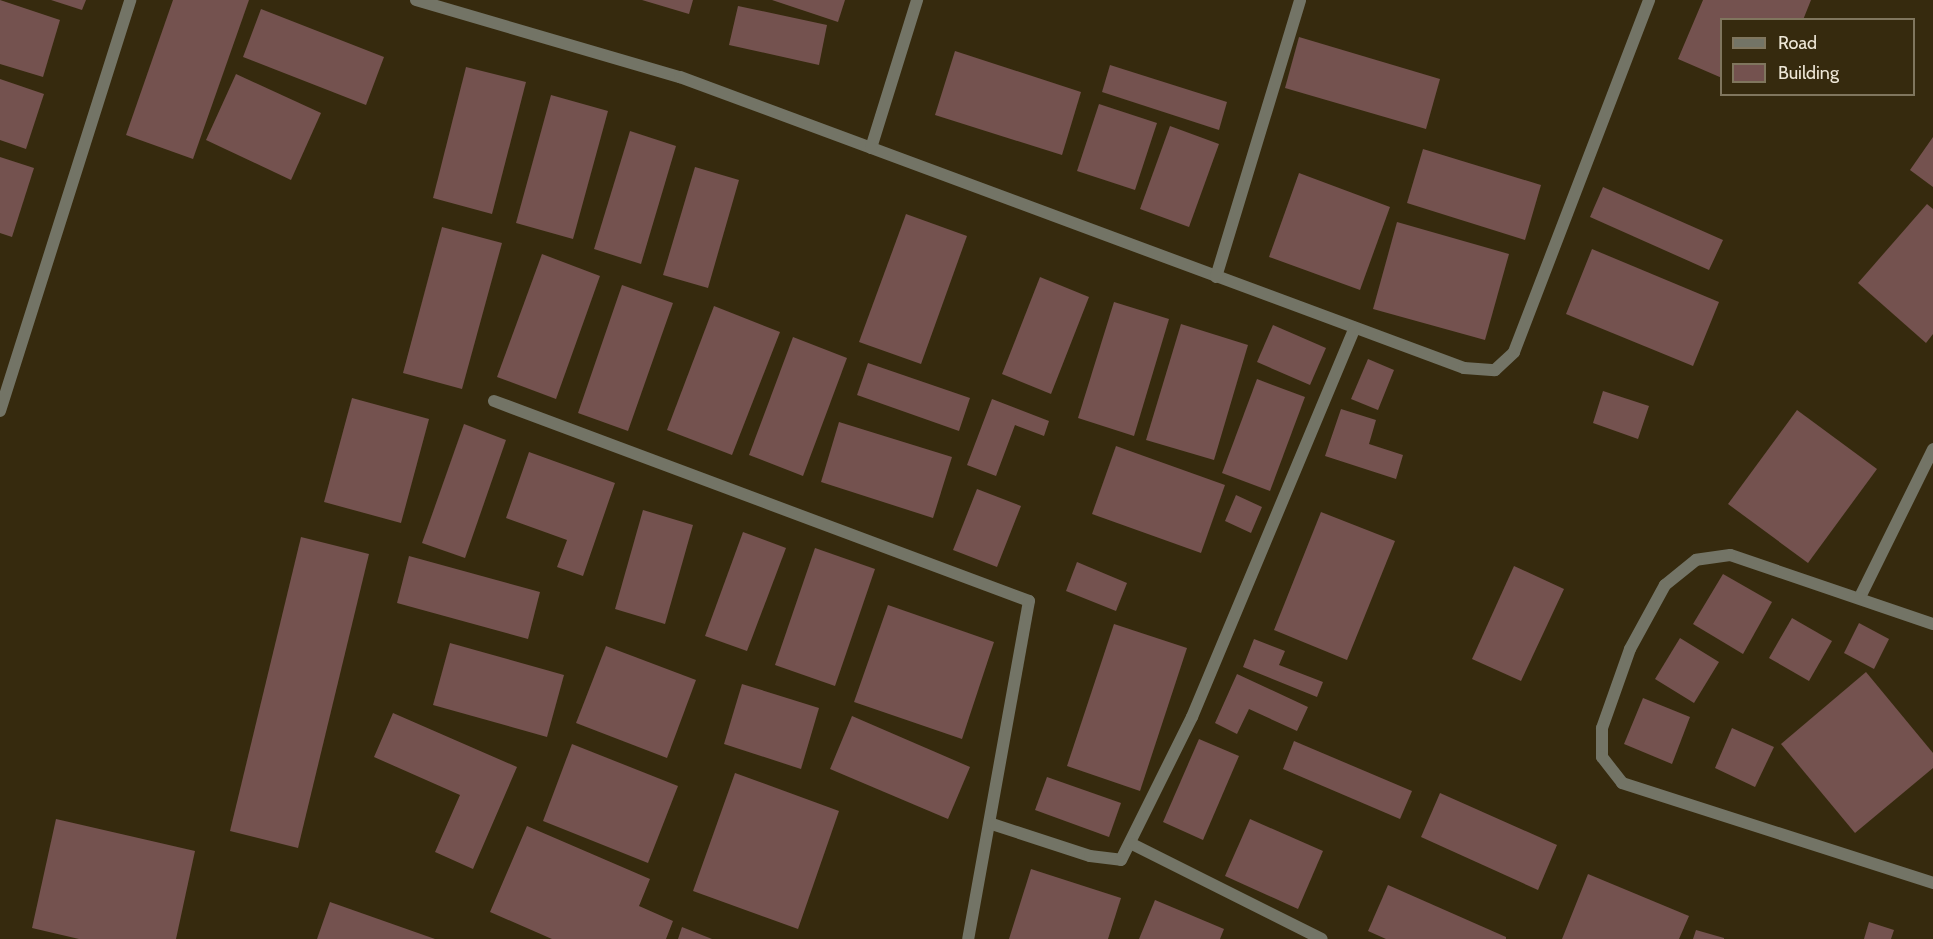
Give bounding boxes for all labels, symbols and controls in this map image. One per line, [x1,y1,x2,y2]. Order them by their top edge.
legend [1720,18,1915,96]
text: Road [1778,32,1817,54]
text: Building [1778,62,1839,84]

